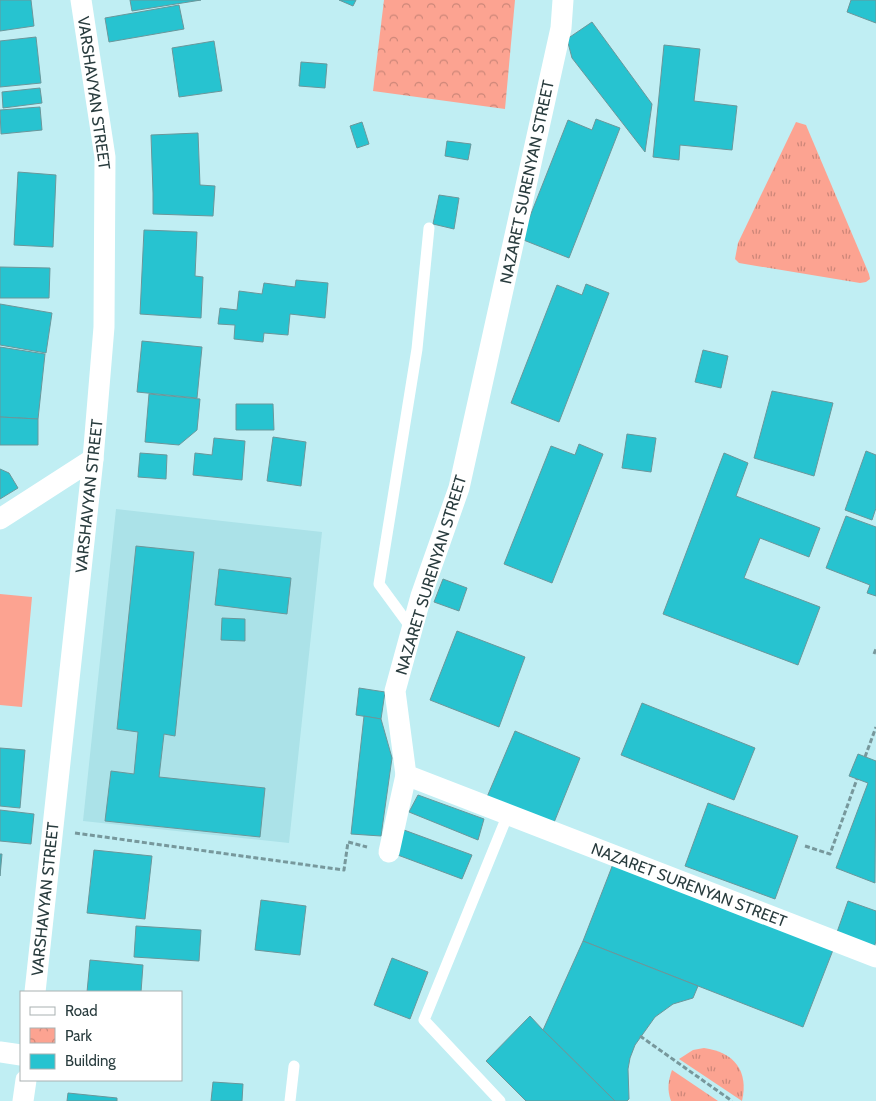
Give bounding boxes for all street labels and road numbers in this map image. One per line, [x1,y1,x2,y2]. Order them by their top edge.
street label: VARSHAVYAN STREET [74,15,114,171]
street label: NAZARET SURENYAN STREET [496,78,558,286]
street label: VARSHAVYAN STREET [71,418,107,574]
street label: NAZARET SURENYAN STREET [392,472,471,677]
street label: VARSHAVYAN STREET [27,821,63,977]
street label: NAZARET SURENYAN STREET [589,839,790,931]

